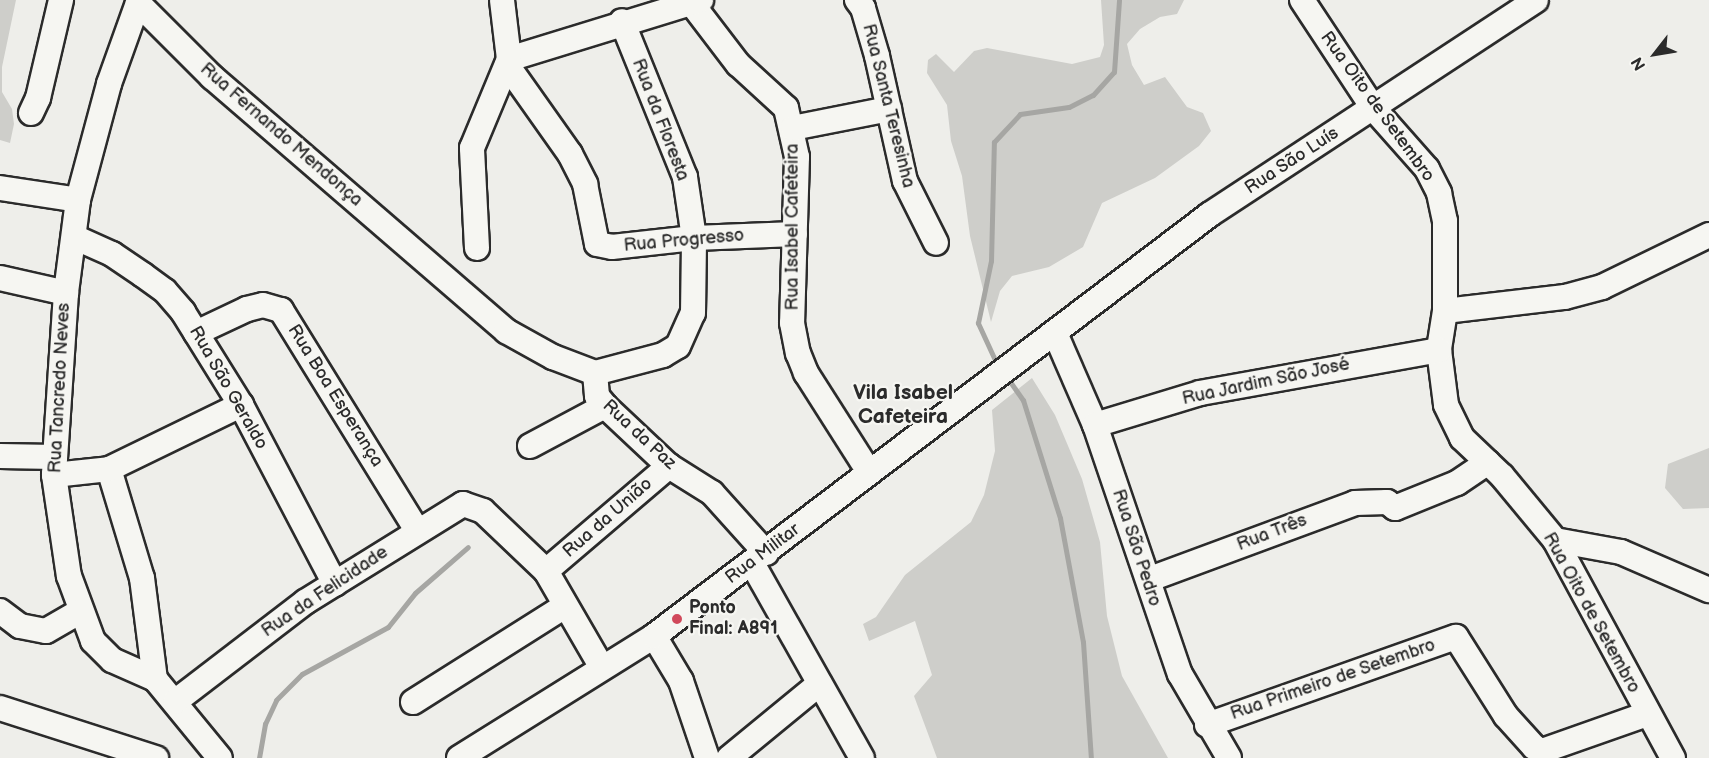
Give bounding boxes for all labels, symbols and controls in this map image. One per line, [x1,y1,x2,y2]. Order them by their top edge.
street label: Rua Santa Teresinha [857,21,919,191]
north arrow [1625,24,1685,84]
street label: Rua Oito de Setembro [1315,28,1439,186]
text: N [1628,53,1650,74]
street label: Rua da Floresta [627,56,693,184]
street label: Rua Fernando Mendonça [195,59,367,211]
street label: Rua São Luís [1241,123,1343,199]
street label: Rua Isabel Cafeteira [782,144,804,310]
street label: Rua Progresso [623,225,745,257]
street label: Rua Tancredo Neves [45,302,75,474]
street label: Rua Boa Esperança [282,321,388,471]
street label: Rua São Geraldo [184,322,272,454]
street label: Rua Jardim São José [1179,353,1353,411]
district label: Vila Isabel Cafeteira [853,380,953,430]
street label: Rua da Paz [598,396,680,474]
street label: Rua da União [559,473,657,563]
street label: Rua São Pedro [1107,487,1165,609]
street label: Rua Três [1234,510,1310,556]
street label: Rua Militar [722,519,804,589]
street label: Rua Oito de Setembro [1538,529,1644,697]
street label: Rua da Felicidade [258,542,392,642]
place label: Ponto Final: A891 [689,598,778,640]
marker: Ponto Final: A891 [670,612,684,626]
street label: Rua Primeiro de Setembro [1228,635,1438,725]

